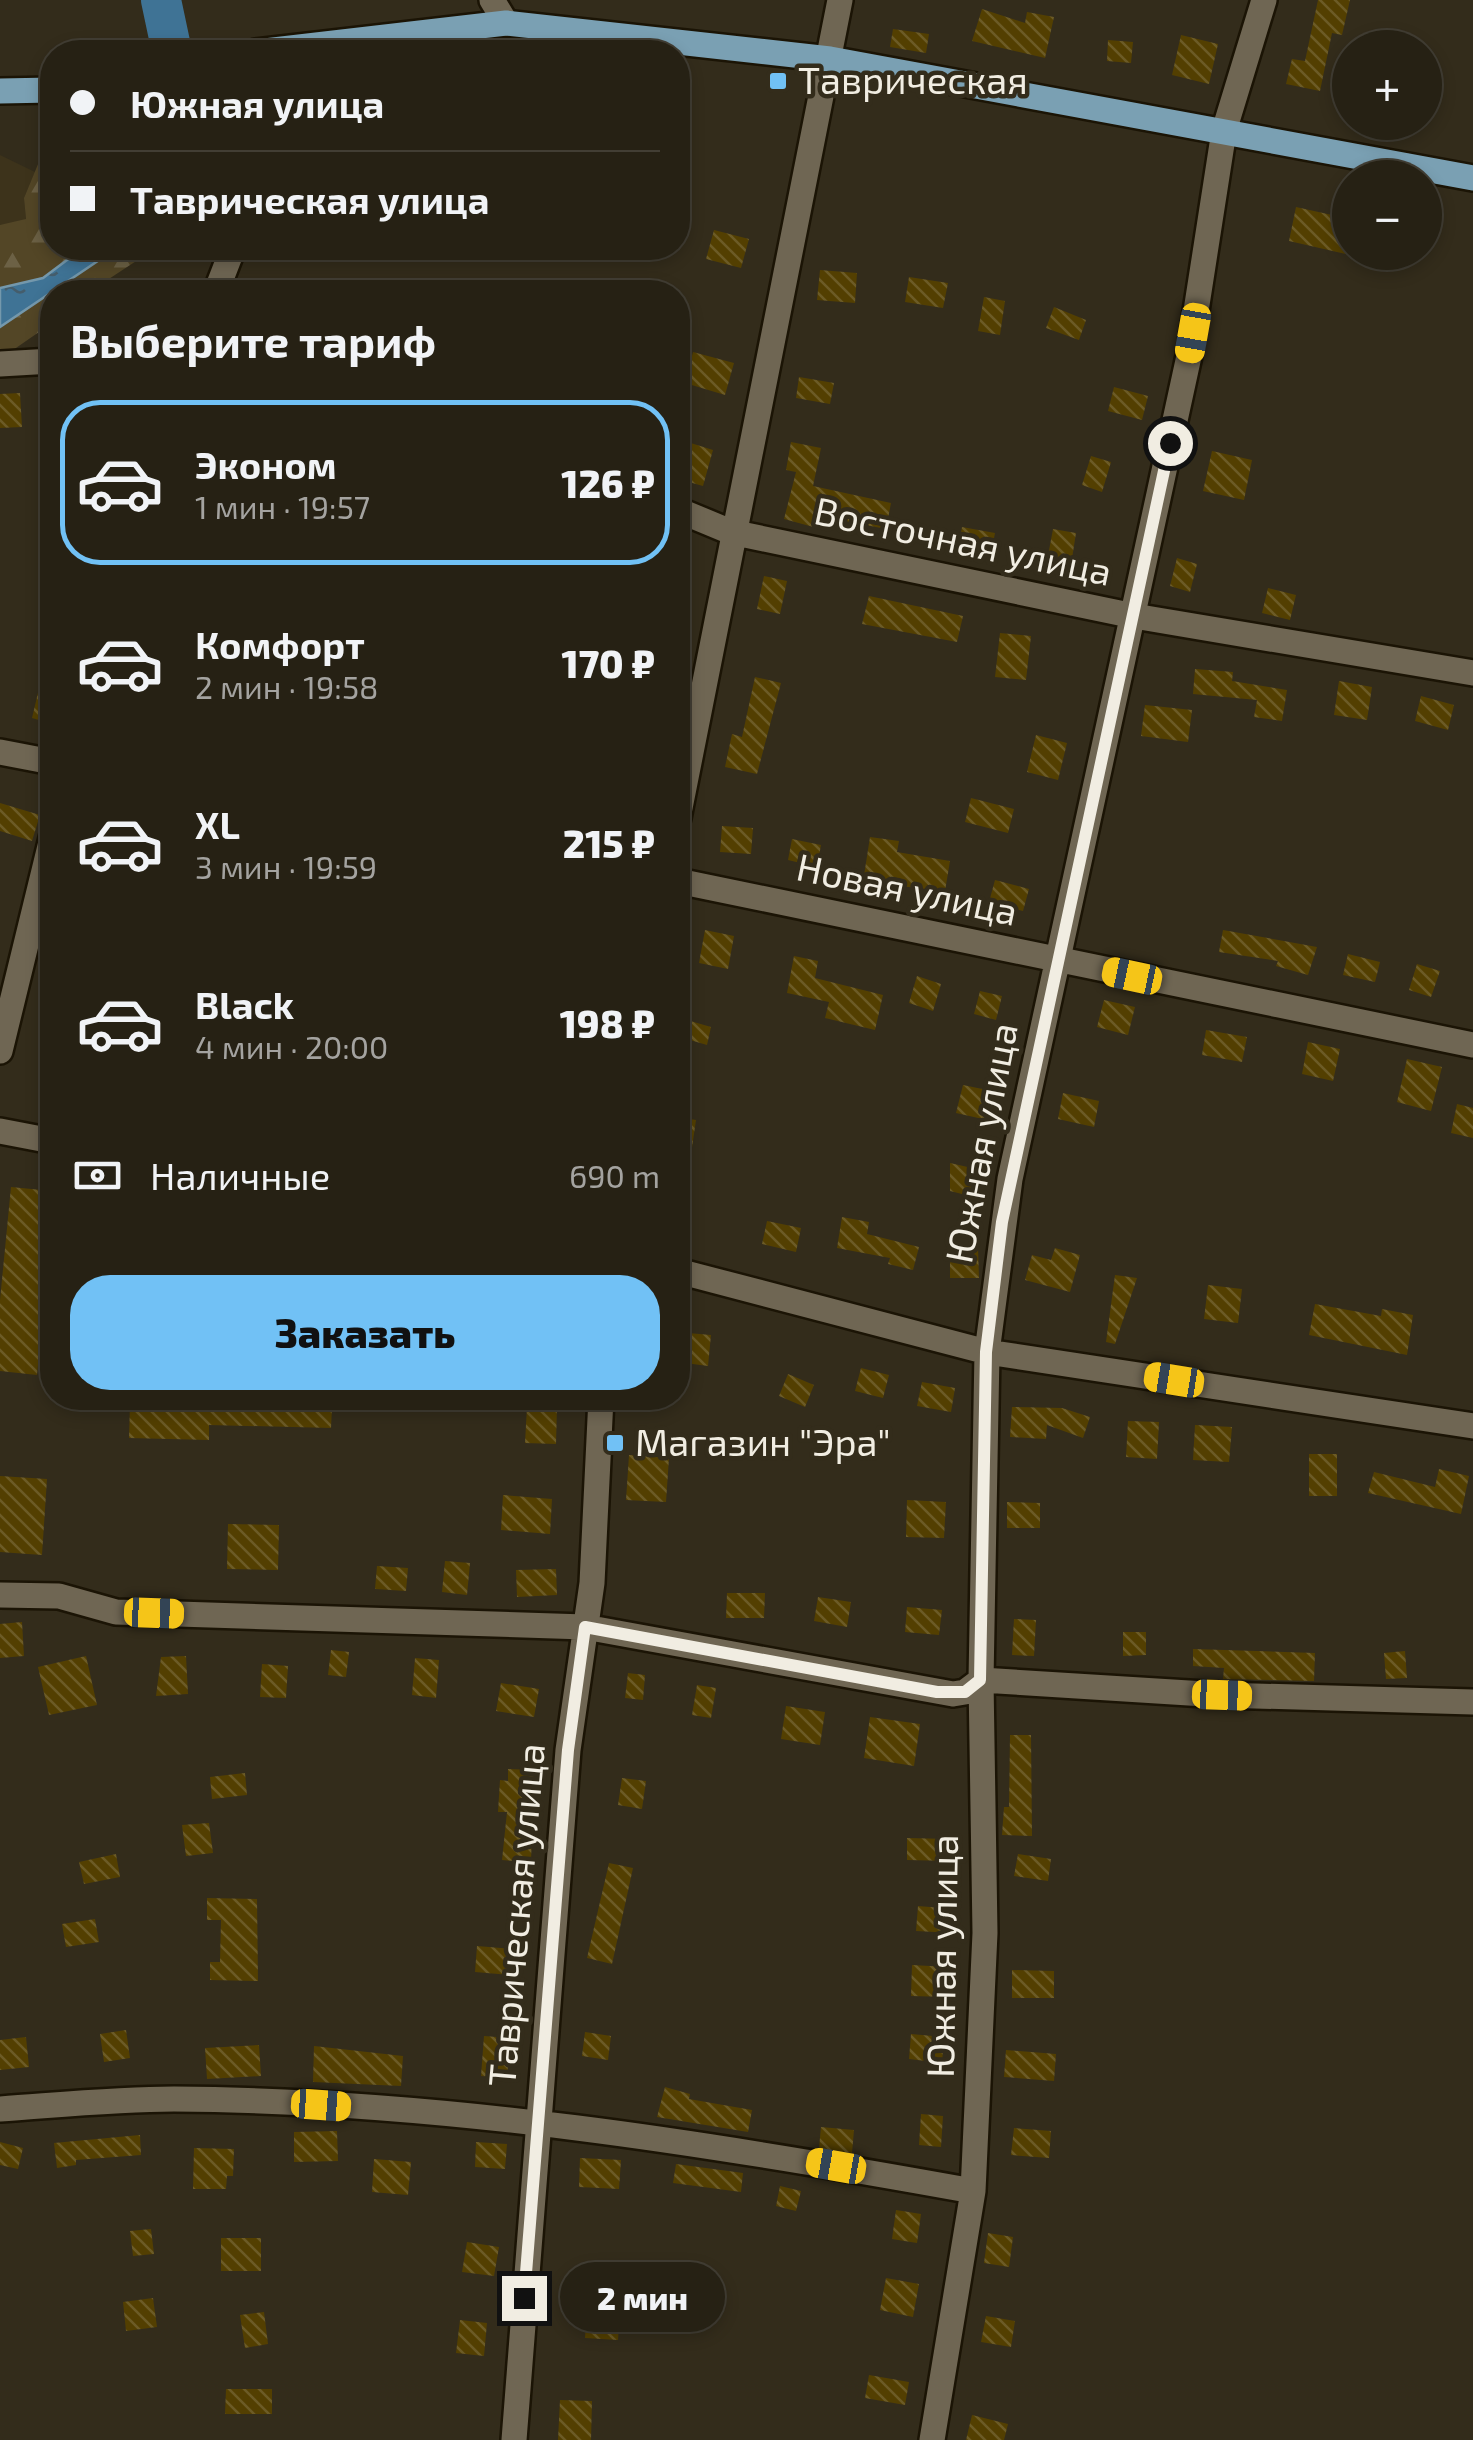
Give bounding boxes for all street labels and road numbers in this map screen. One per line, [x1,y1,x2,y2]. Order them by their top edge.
street label: Восточная улица [811,486,1116,594]
street label: Новая улица [793,842,1022,934]
street label: Южная улица [934,1019,1026,1267]
street label: Таврическая улица [477,1741,553,2088]
street label: Южная улица [916,1834,966,2078]

